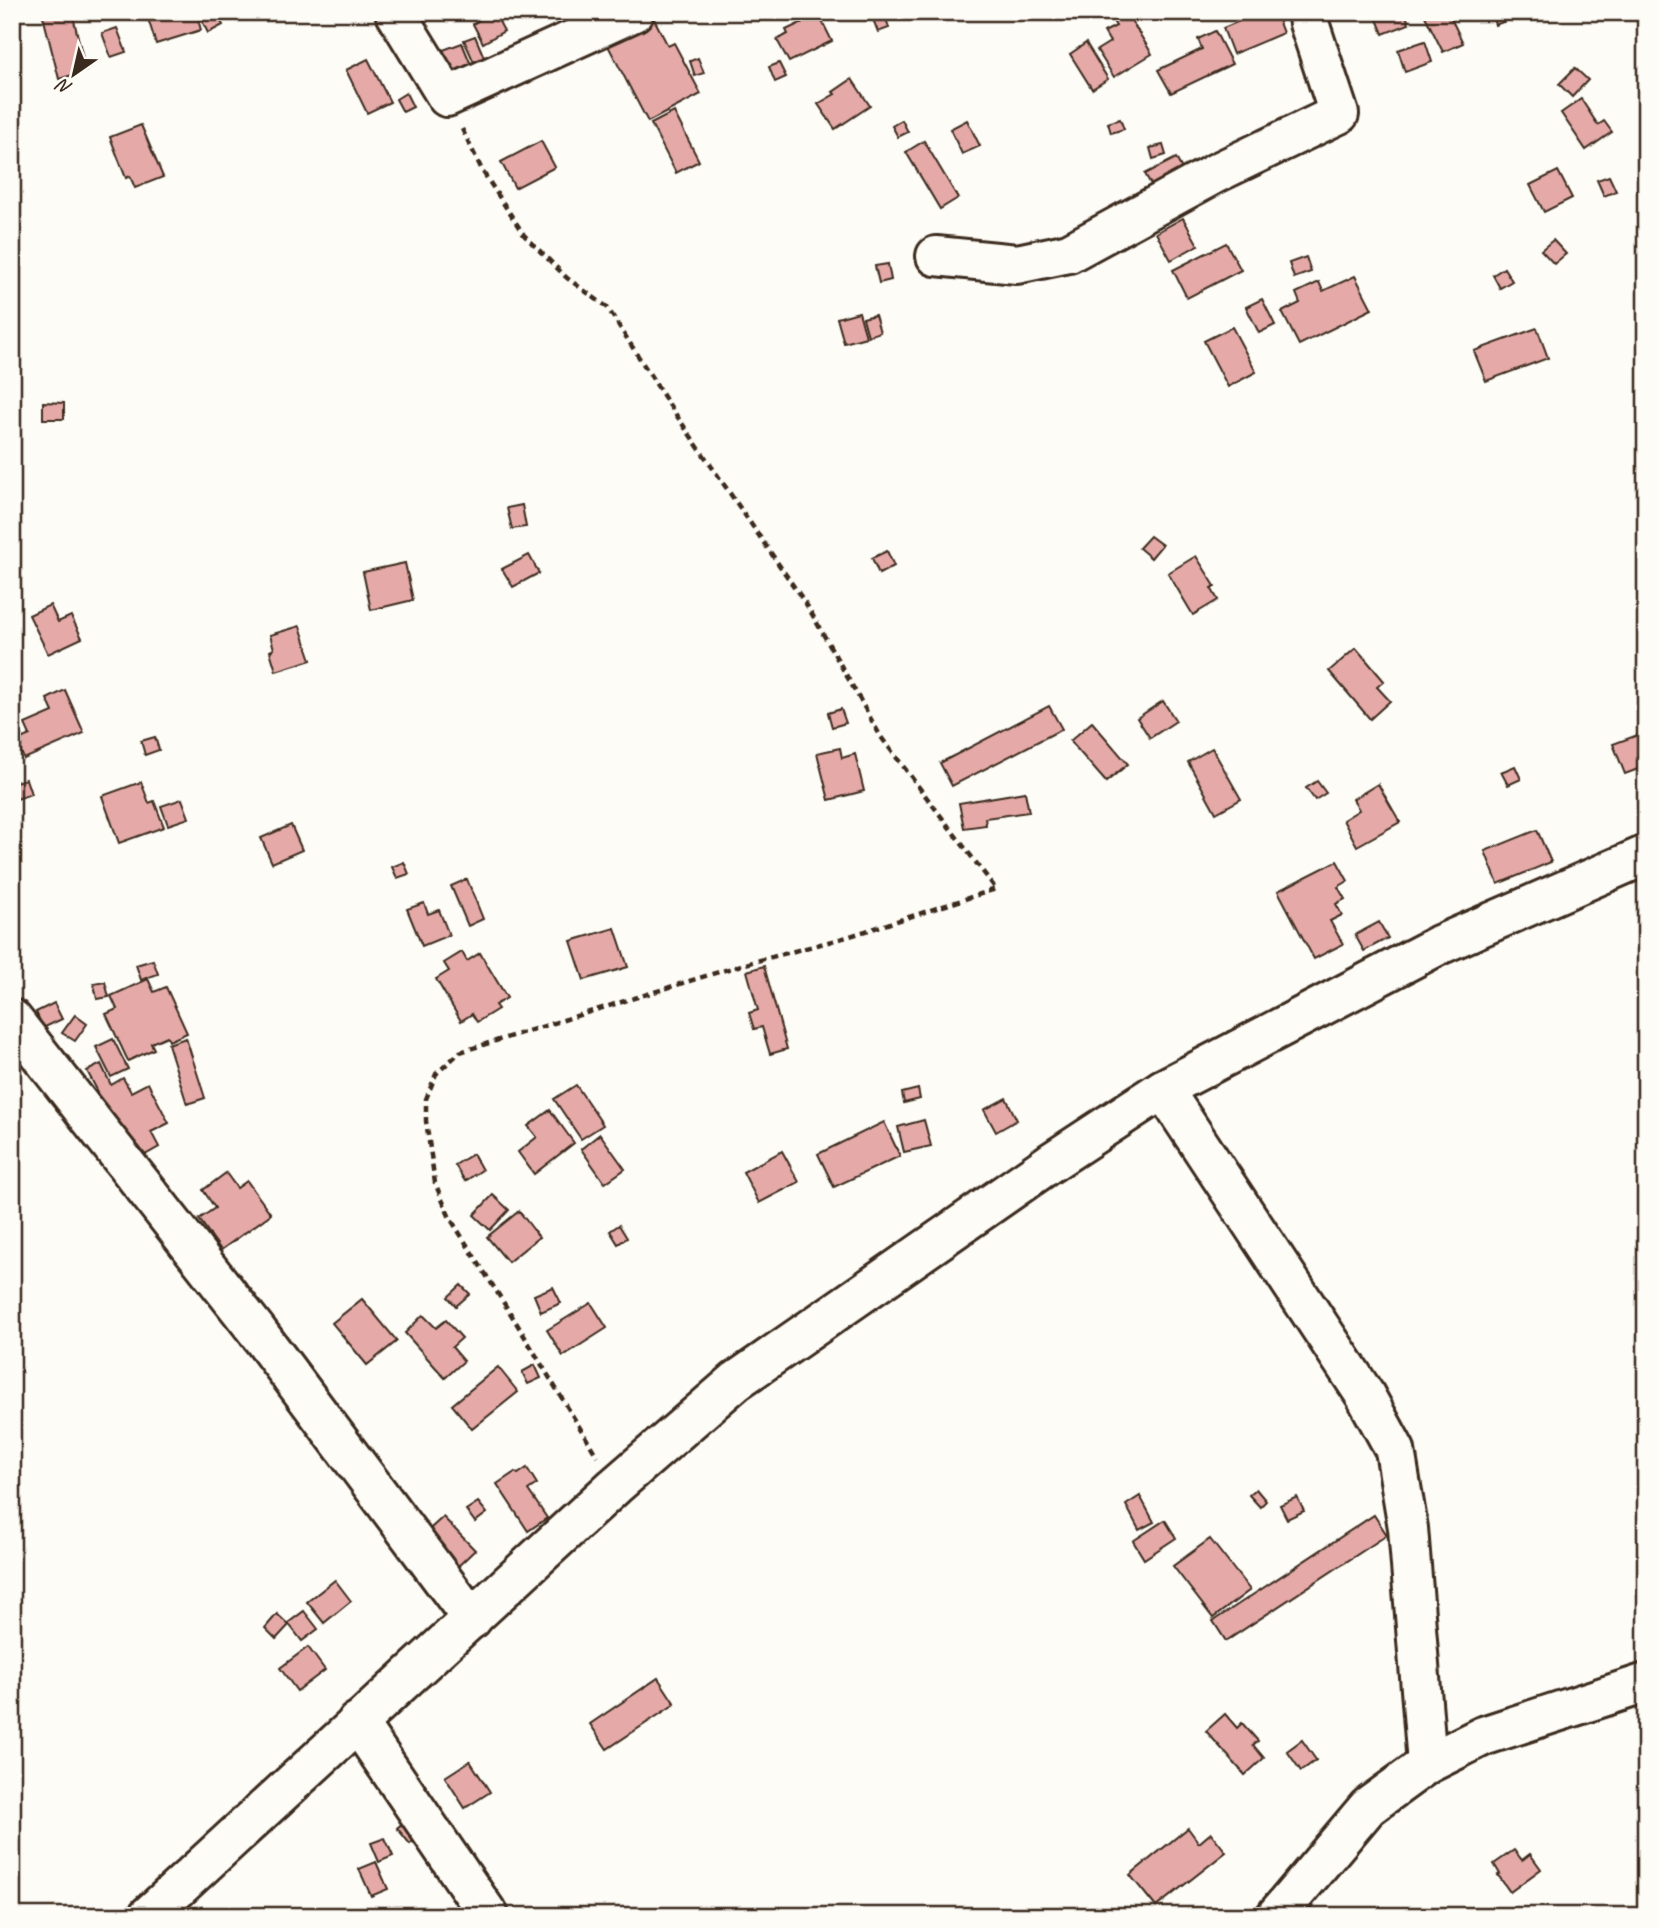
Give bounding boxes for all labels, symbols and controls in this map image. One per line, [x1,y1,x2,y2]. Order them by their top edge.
north arrow [38,38,108,108]
text: N [51,72,77,101]

